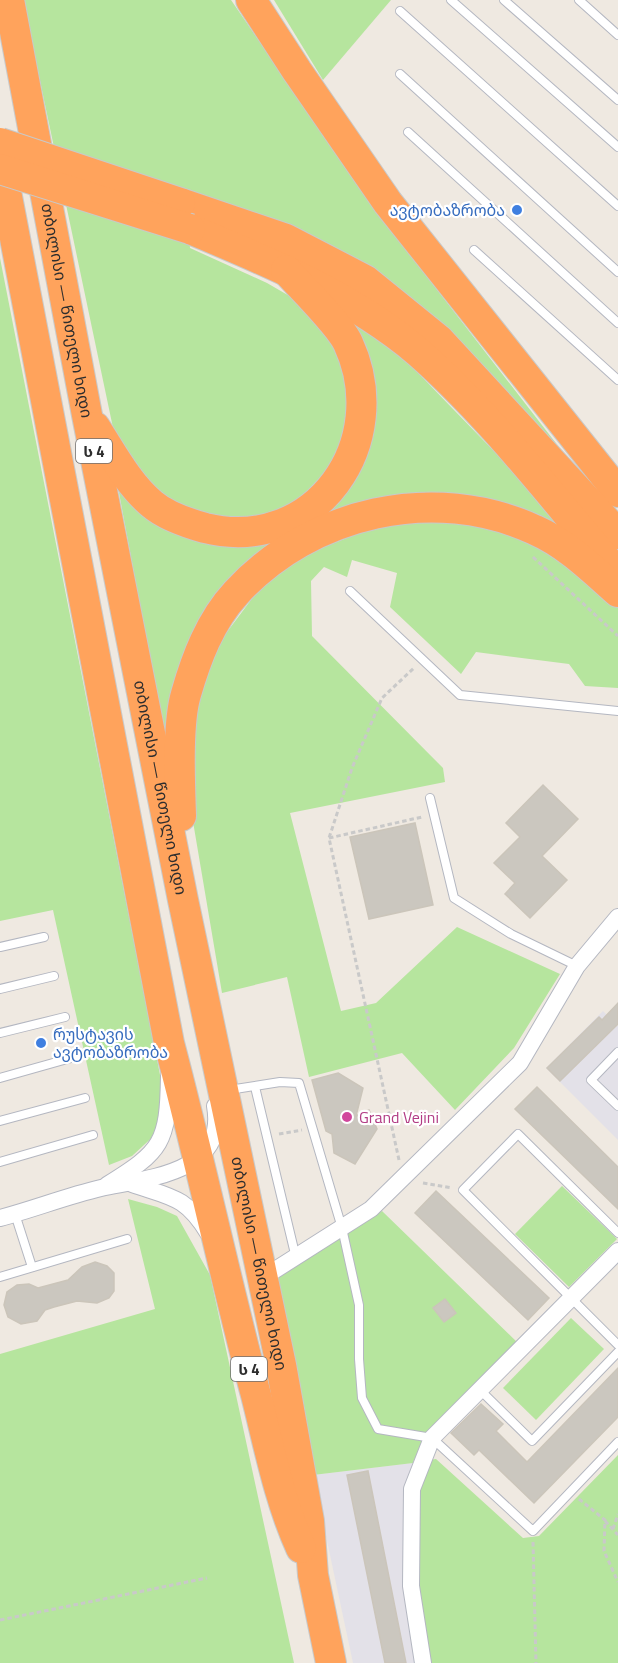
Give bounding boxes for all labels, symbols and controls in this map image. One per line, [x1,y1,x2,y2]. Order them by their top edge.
place label: ავტობაზრობა [390,198,505,222]
street label: თბილისი — წითელი ხიდი [35,201,99,420]
marker: ავტობაზრობა [510,203,524,217]
road number: ს 4 [76,439,112,463]
street label: თბილისი — წითელი ხიდი [128,678,194,897]
place label: რუსტავის ავტობაზრობა [53,1022,168,1064]
marker: რუსტავის ავტობაზრობა [34,1036,48,1050]
place label: Grand Vejini [359,1105,439,1129]
marker: Grand Vejini [340,1110,354,1124]
street label: თბილისი — წითელი ხიდი [225,1154,294,1372]
road number: ს 4 [231,1357,267,1381]

